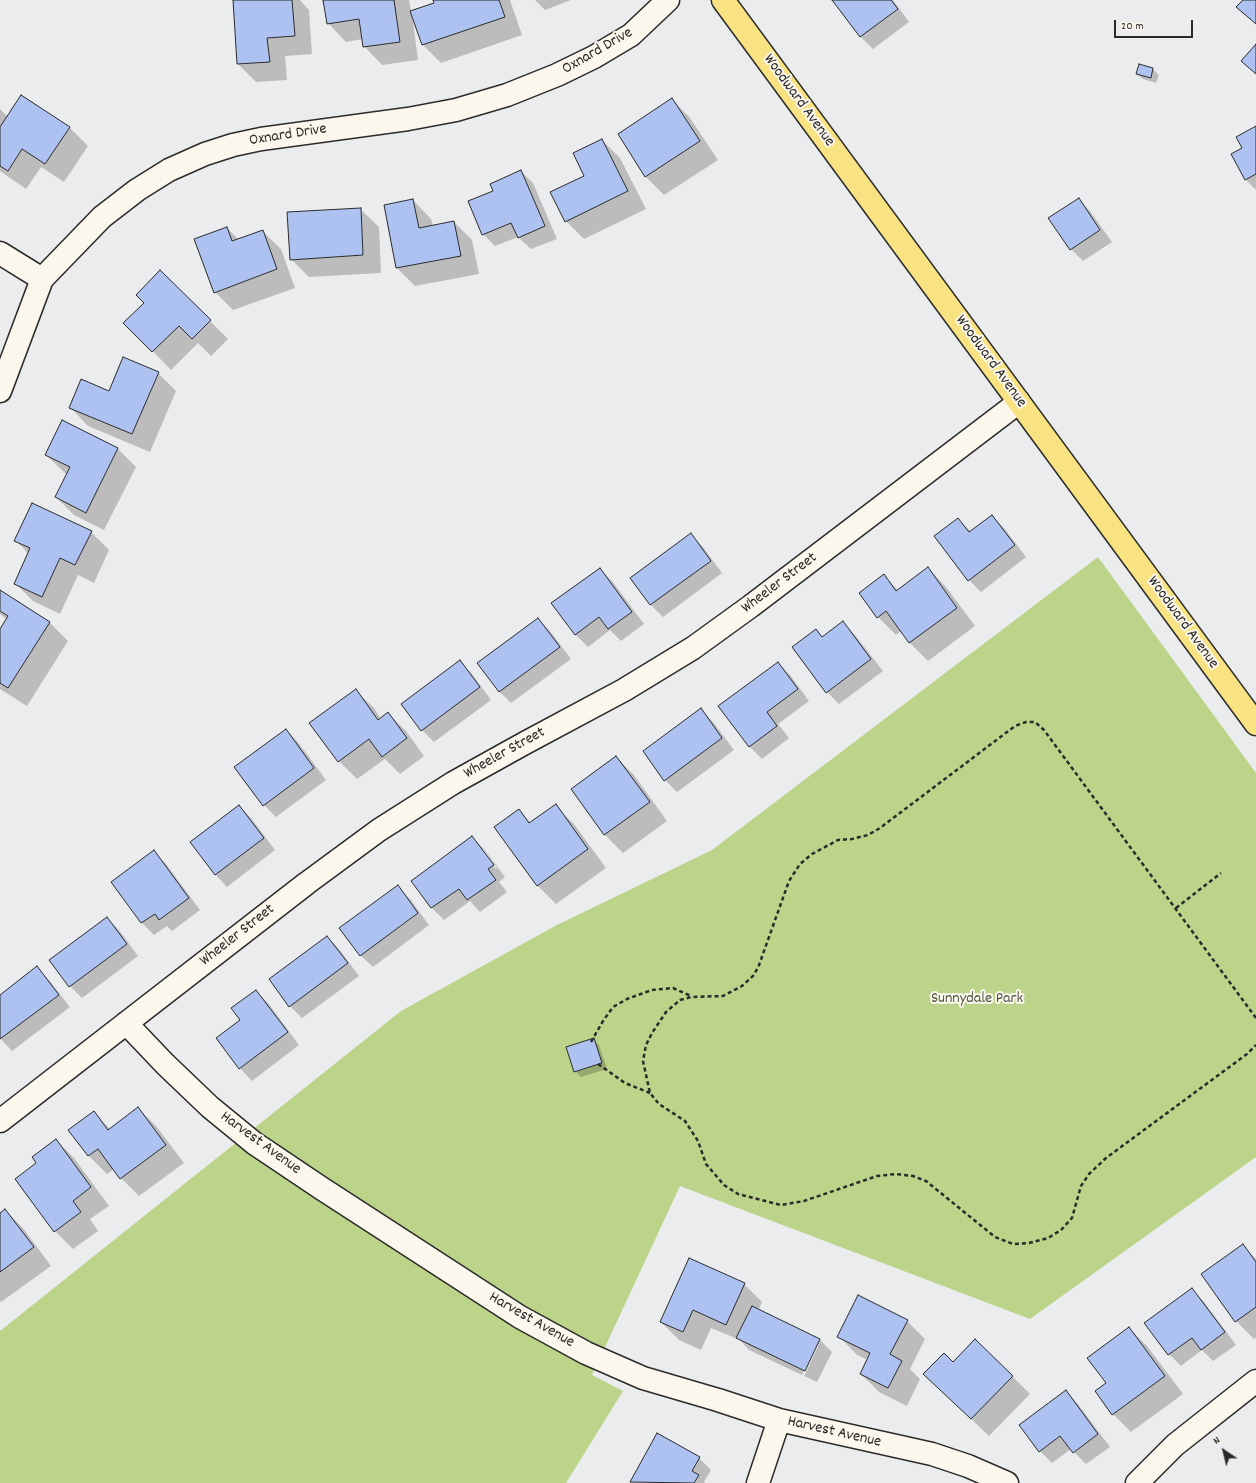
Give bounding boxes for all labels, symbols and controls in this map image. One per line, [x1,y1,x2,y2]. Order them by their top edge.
scale bar [1116,12,1195,38]
text: 20 m [1121,18,1144,35]
street label: Oxnard Drive [559,24,637,80]
street label: Woodward Avenue [758,51,838,151]
street label: Oxnard Drive [248,120,328,152]
street label: Woodward Avenue [950,312,1030,412]
street label: Wheeler Street [738,549,822,619]
street label: Woodward Avenue [1142,573,1222,673]
street label: Wheeler Street [461,724,549,784]
street label: Wheeler Street [197,901,279,971]
park label: Sunnydale Park [931,990,1023,1010]
street label: Harvest Avenue [216,1108,304,1180]
street label: Harvest Avenue [485,1289,577,1353]
street label: Harvest Avenue [785,1413,883,1453]
north arrow [1204,1431,1244,1471]
text: N [1210,1433,1224,1449]

